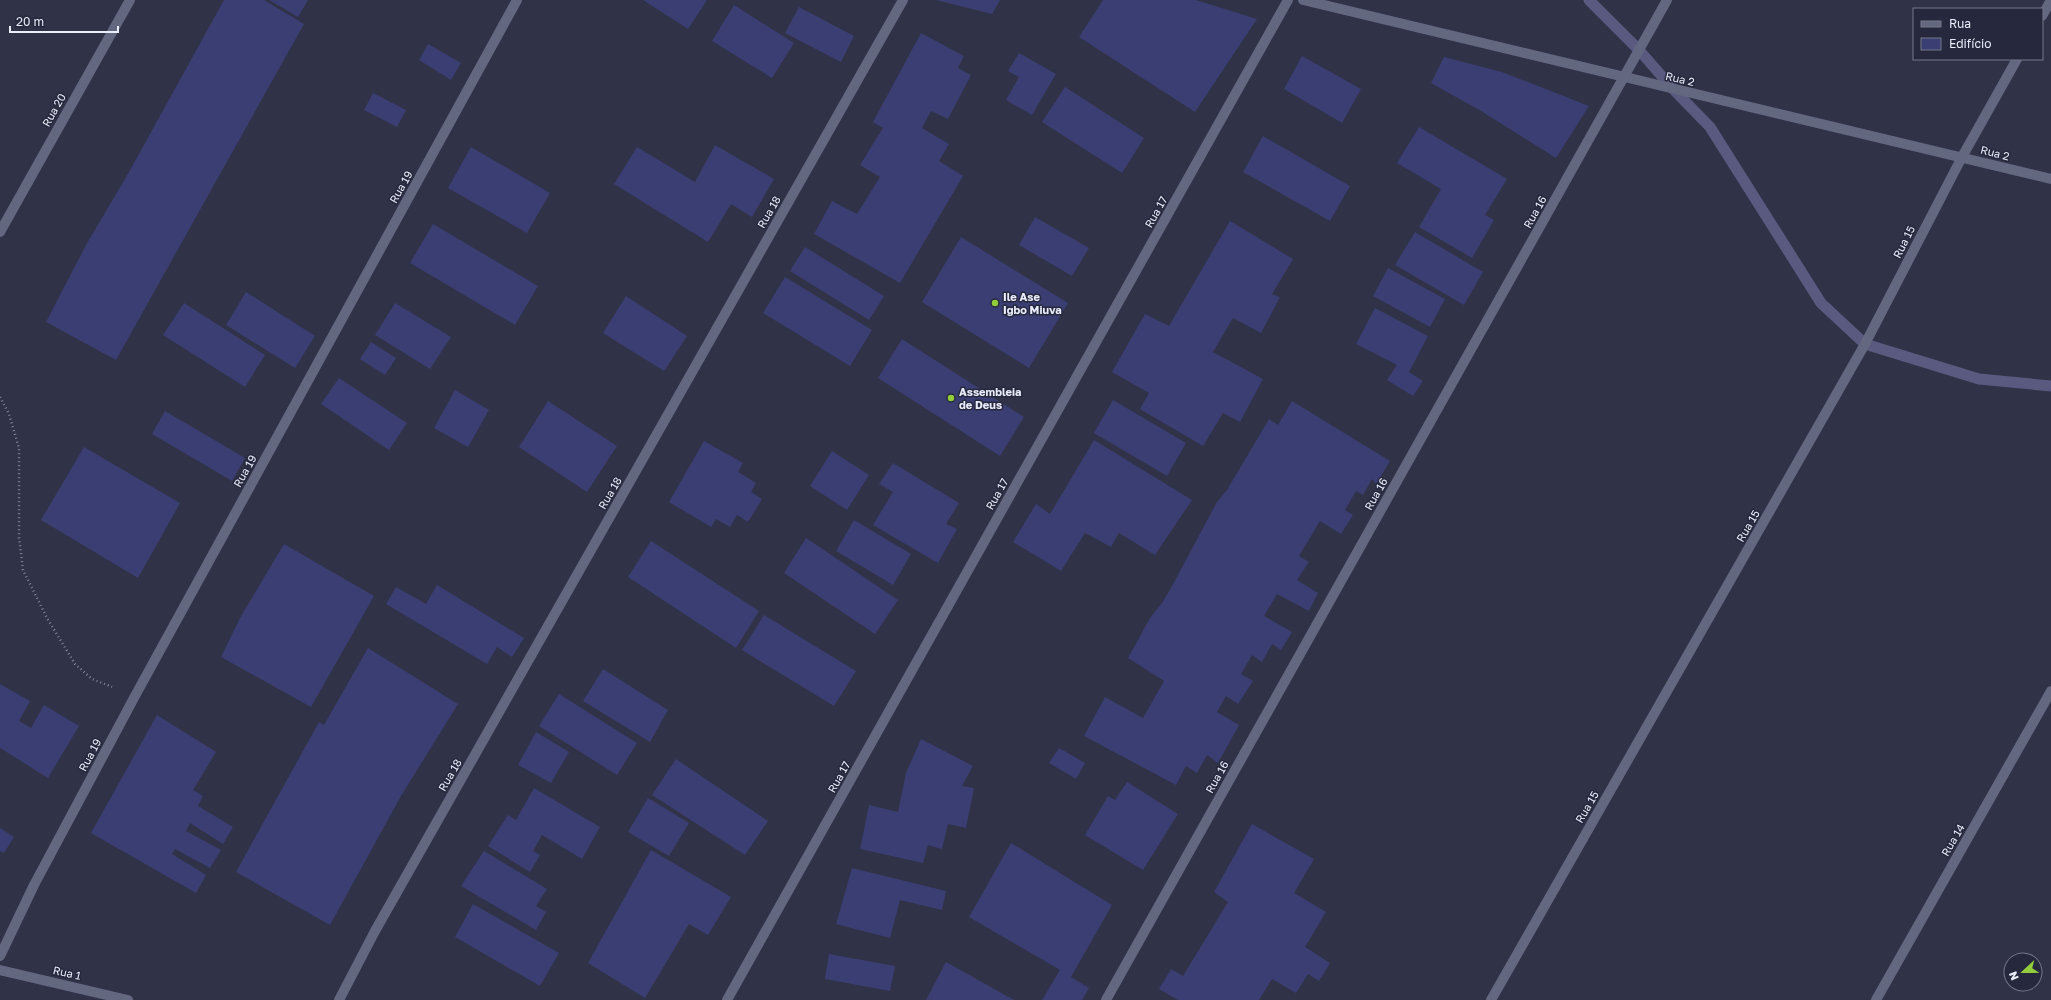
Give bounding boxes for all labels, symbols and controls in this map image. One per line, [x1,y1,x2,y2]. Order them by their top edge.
scale bar [10,8,118,34]
legend [1913,8,2043,60]
text: 20 m [16,14,44,29]
text: Rua [1949,16,1971,31]
text: Edifício [1949,36,1991,51]
street label: Rua 2 [1664,69,1696,88]
street label: Rua 20 [39,91,68,129]
street label: Rua 2 [1979,143,2011,162]
street label: Rua 19 [386,168,415,205]
street label: Rua 18 [754,193,783,230]
street label: Rua 16 [1520,193,1549,230]
street label: Rua 17 [1142,194,1170,230]
street label: Rua 15 [1890,223,1917,260]
place label: Ile Ase Igbo Miuva [1003,290,1062,316]
marker: Ile Ase Igbo Miuva [990,298,1000,308]
place label: Assembleia de Deus [959,385,1021,411]
marker: Assembleia de Deus [946,393,956,403]
street label: Rua 19 [230,452,259,489]
street label: Rua 18 [595,474,624,511]
street label: Rua 16 [1361,475,1390,512]
street label: Rua 17 [983,476,1011,512]
street label: Rua 15 [1733,508,1762,544]
street label: Rua 19 [76,736,103,773]
street label: Rua 18 [435,756,464,793]
street label: Rua 16 [1202,758,1231,795]
street label: Rua 17 [825,759,853,795]
street label: Rua 15 [1572,789,1601,825]
street label: Rua 14 [1938,821,1967,858]
north arrow [2003,952,2043,992]
street label: Rua 1 [52,963,82,982]
text: N [2006,970,2021,982]

